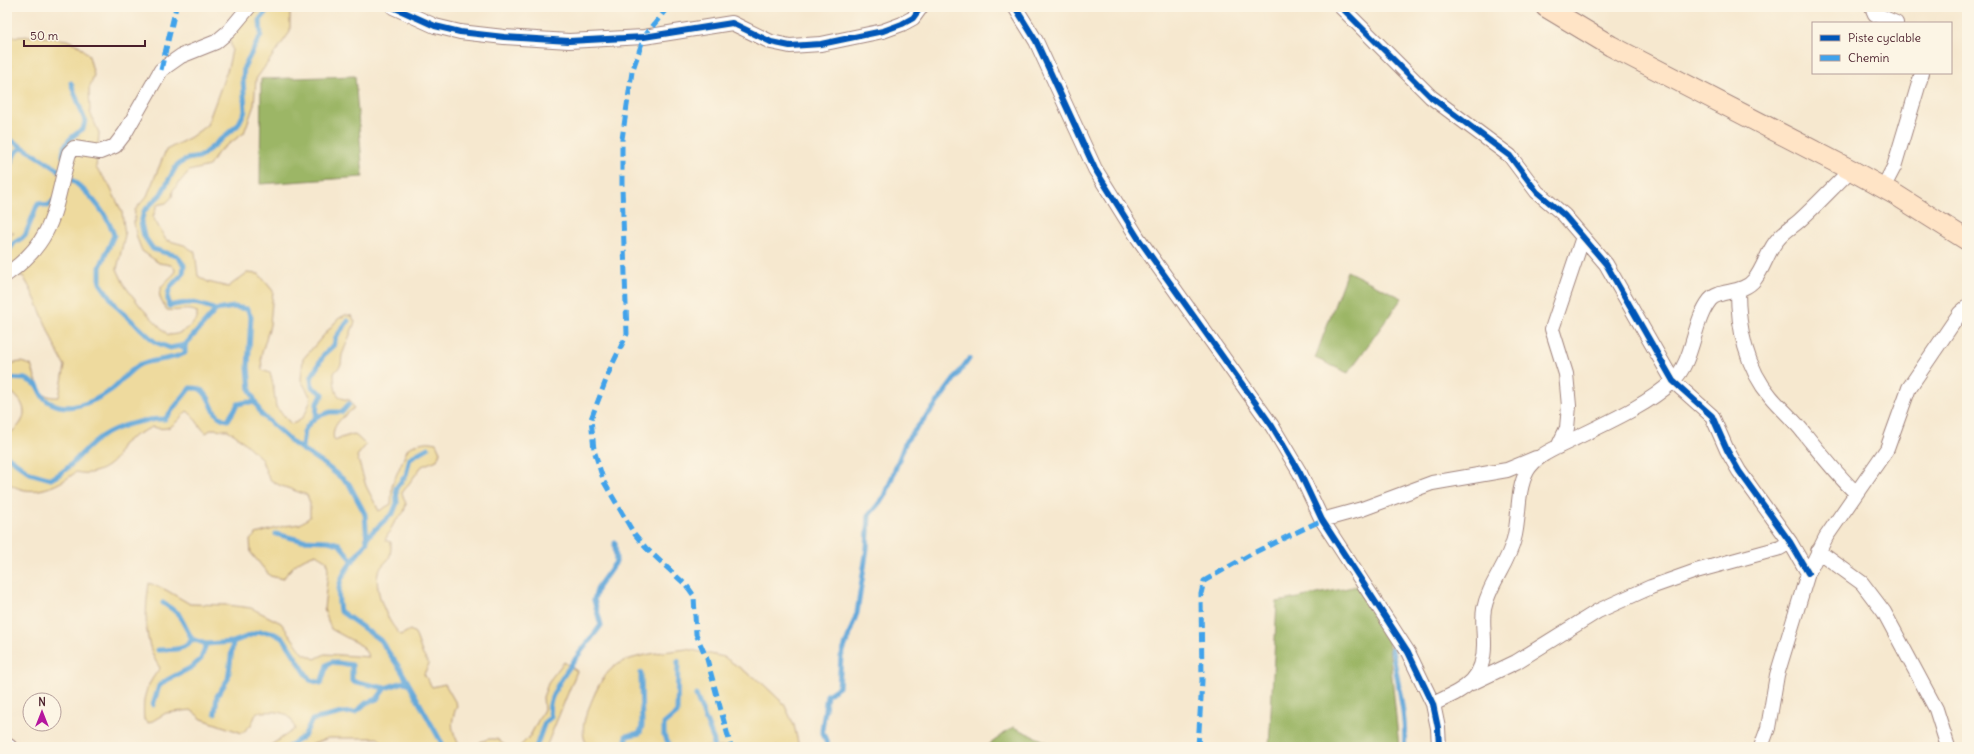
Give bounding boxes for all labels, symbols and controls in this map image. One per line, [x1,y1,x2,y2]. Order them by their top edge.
scale bar [24,22,145,48]
legend [1812,22,1952,74]
text: 50 m [30,28,59,43]
text: Piste cyclable [1848,30,1921,45]
text: Chemin [1848,50,1890,65]
north arrow [22,692,62,732]
text: N [38,695,46,709]

